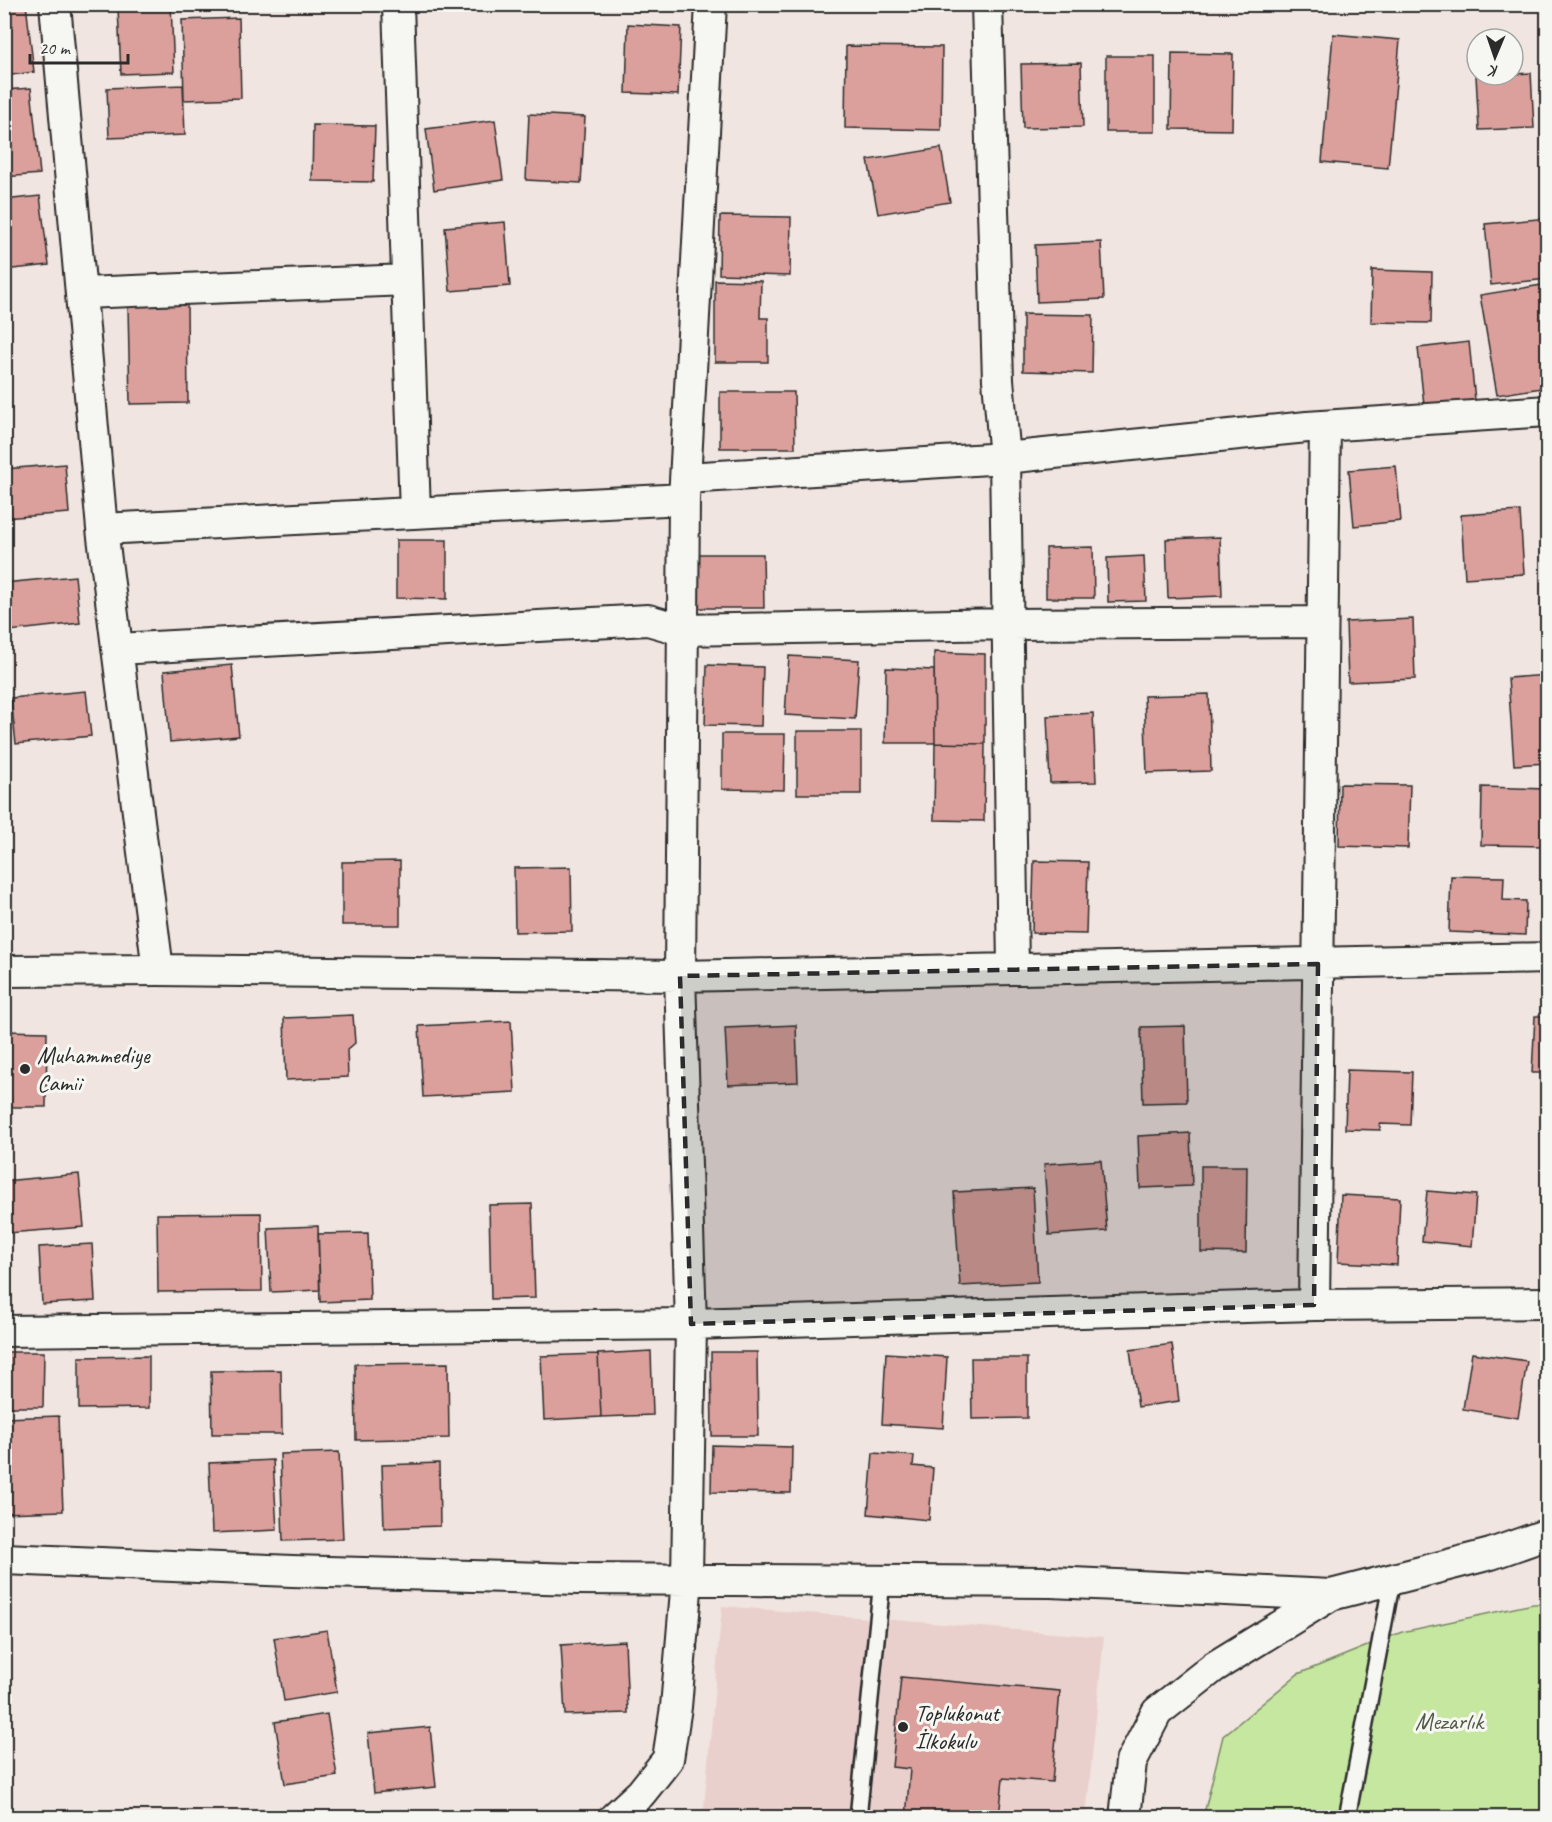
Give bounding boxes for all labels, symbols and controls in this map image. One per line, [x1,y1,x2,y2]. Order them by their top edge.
scale bar [30,27,128,65]
north arrow [1465,27,1525,87]
text: 20 m [39,37,72,59]
text: K [1486,61,1499,81]
place label: Muhammediye Camii [37,1040,152,1098]
marker: Muhammediye Camii [18,1062,32,1076]
place label: Toplukonut İlkokulu [915,1698,1001,1756]
park label: Mezarlık [1415,1706,1485,1736]
marker: Toplukonut İlkokulu [896,1720,910,1734]

